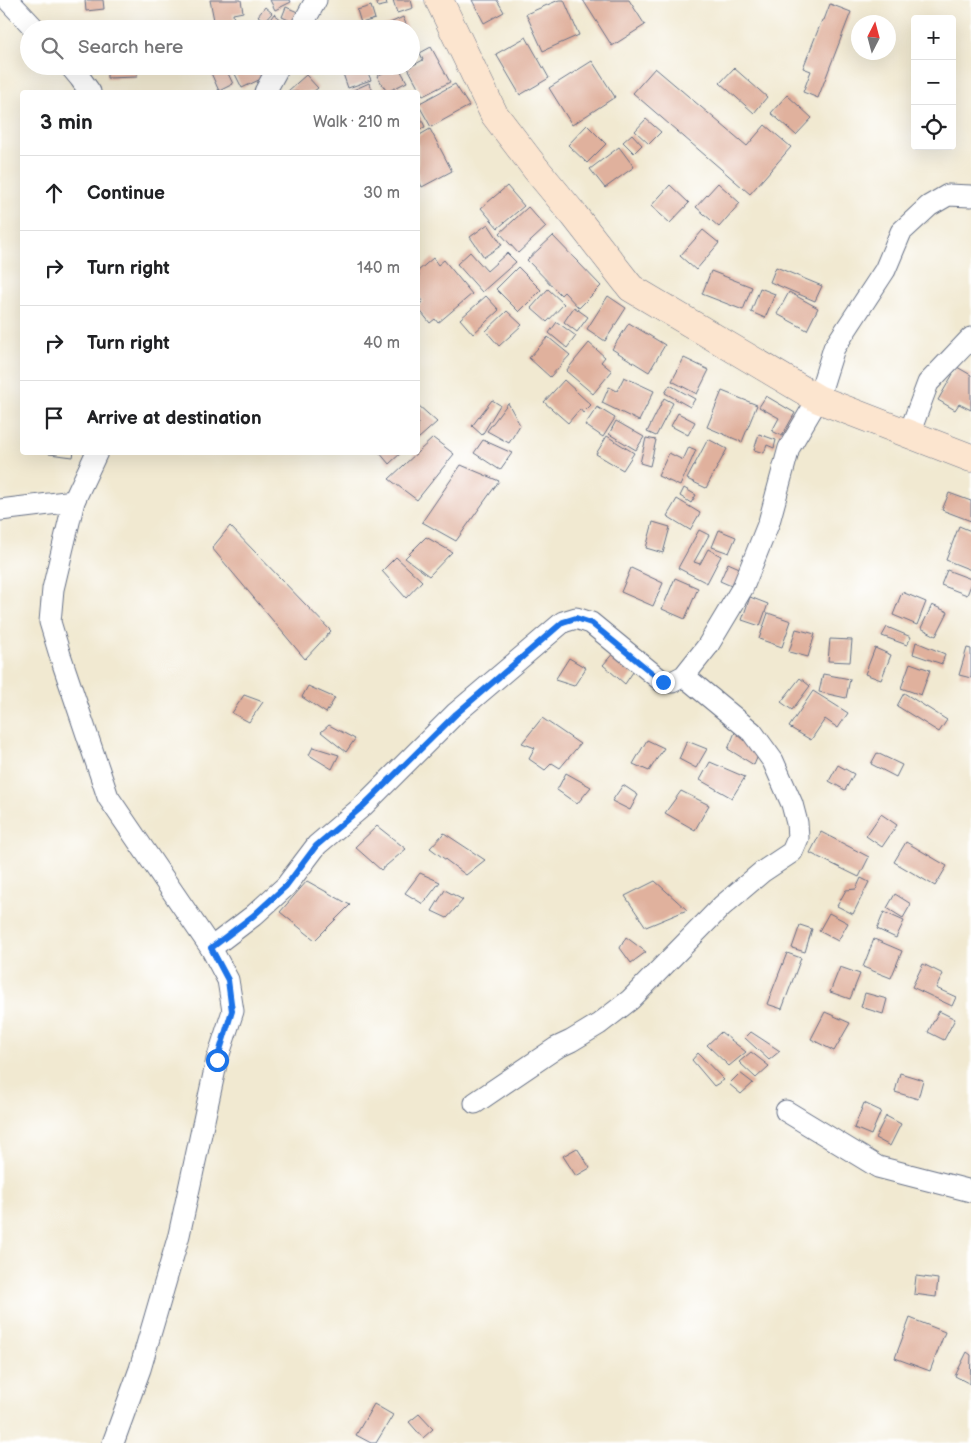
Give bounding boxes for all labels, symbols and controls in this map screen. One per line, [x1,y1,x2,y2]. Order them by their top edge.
north arrow [851,15,896,60]
map controls [911,15,956,150]
button: + [911,15,956,60]
search box [20,20,420,75]
icon: search [38,34,66,62]
text: Search here [78,36,183,59]
button: − [911,60,956,105]
button: locate [911,105,956,150]
text: 3 min [40,110,93,135]
text: Walk · 210 m [313,113,400,132]
icon: ahead [40,179,68,207]
text: Continue [87,182,165,205]
text: 30 m [363,184,400,203]
icon: right [40,254,68,282]
text: Turn right [87,257,170,280]
text: 140 m [357,259,400,278]
icon: right [40,329,68,357]
text: Turn right [87,332,170,355]
text: 40 m [363,334,400,353]
icon: arrive [40,404,68,432]
text: Arrive at destination [87,407,262,430]
route end [652,671,675,694]
route start [206,1049,229,1072]

